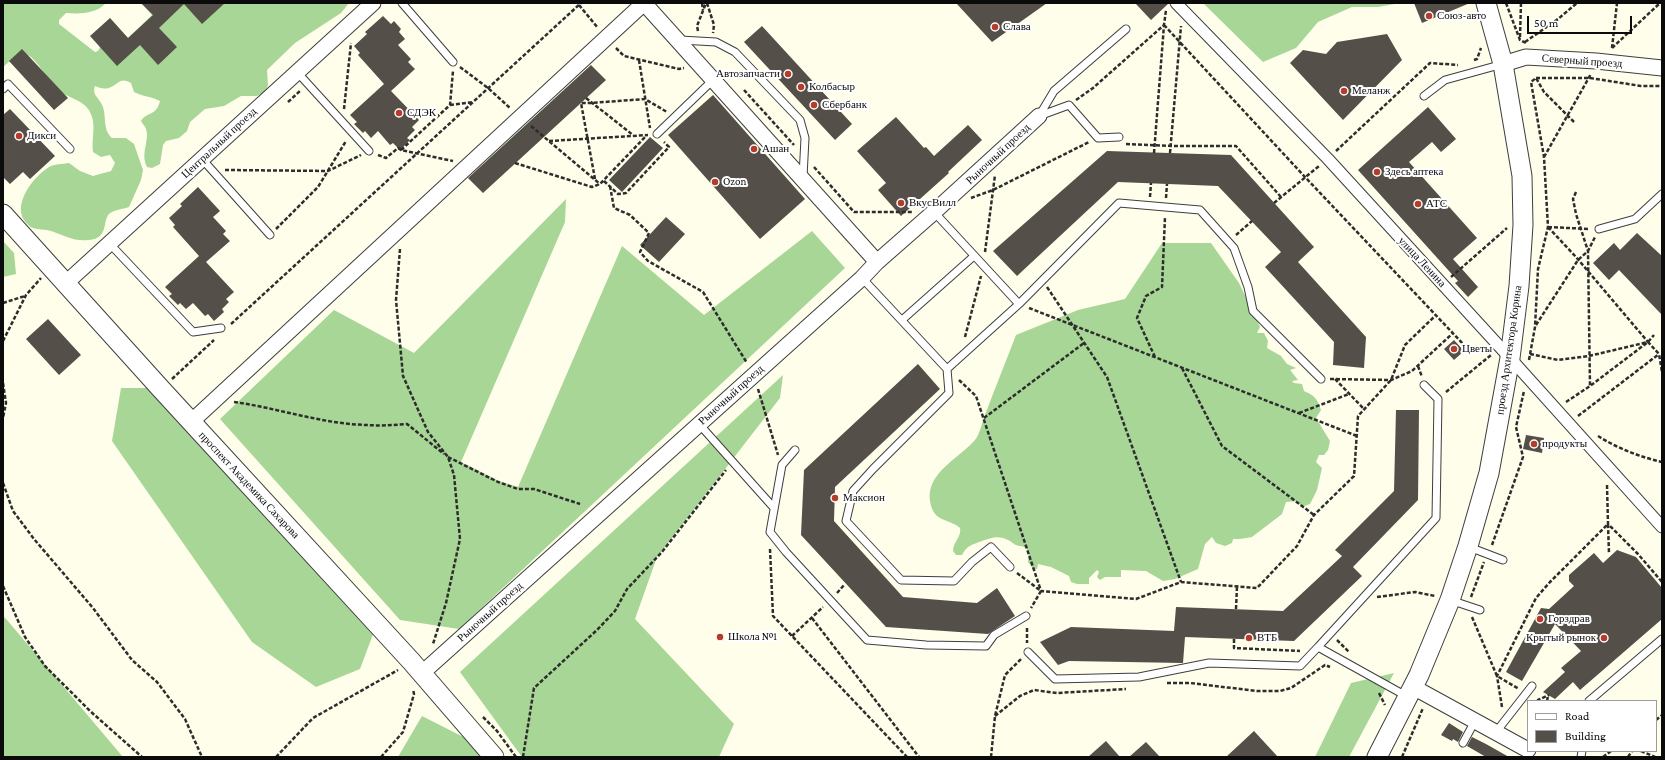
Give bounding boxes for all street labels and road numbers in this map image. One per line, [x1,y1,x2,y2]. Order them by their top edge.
street label: Северный проезд [1541,52,1623,70]
street label: Центральный проезд [179,105,259,181]
street label: Рыночный проезд [963,121,1033,187]
street label: улица Ленина [1395,234,1449,290]
street label: проезд Архитектора Корина [1493,284,1525,416]
street label: Рыночный проезд [696,362,766,428]
street label: проспект Академика Сахарова [196,429,302,541]
street label: Рыночный проезд [455,579,525,645]

